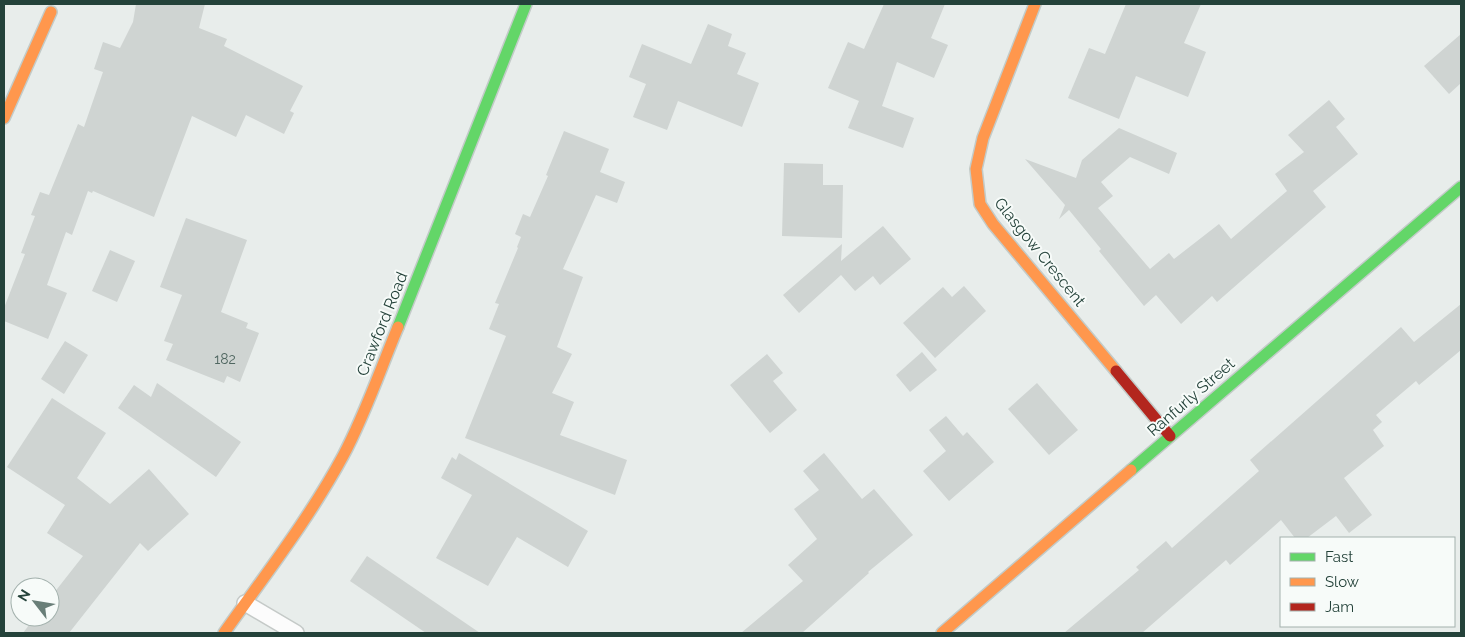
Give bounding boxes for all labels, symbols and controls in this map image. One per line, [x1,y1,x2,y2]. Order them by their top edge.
street label: Glasgow Crescent [990,194,1090,311]
street label: Crawford Road [353,269,411,379]
house number: 182 [214,351,236,367]
street label: Ranfurly Street [1143,354,1239,440]
legend [1280,537,1455,627]
text: Fast [1325,548,1353,566]
text: Slow [1325,573,1359,591]
north arrow [10,577,60,627]
text: N [14,587,33,604]
text: Jam [1325,598,1354,616]

